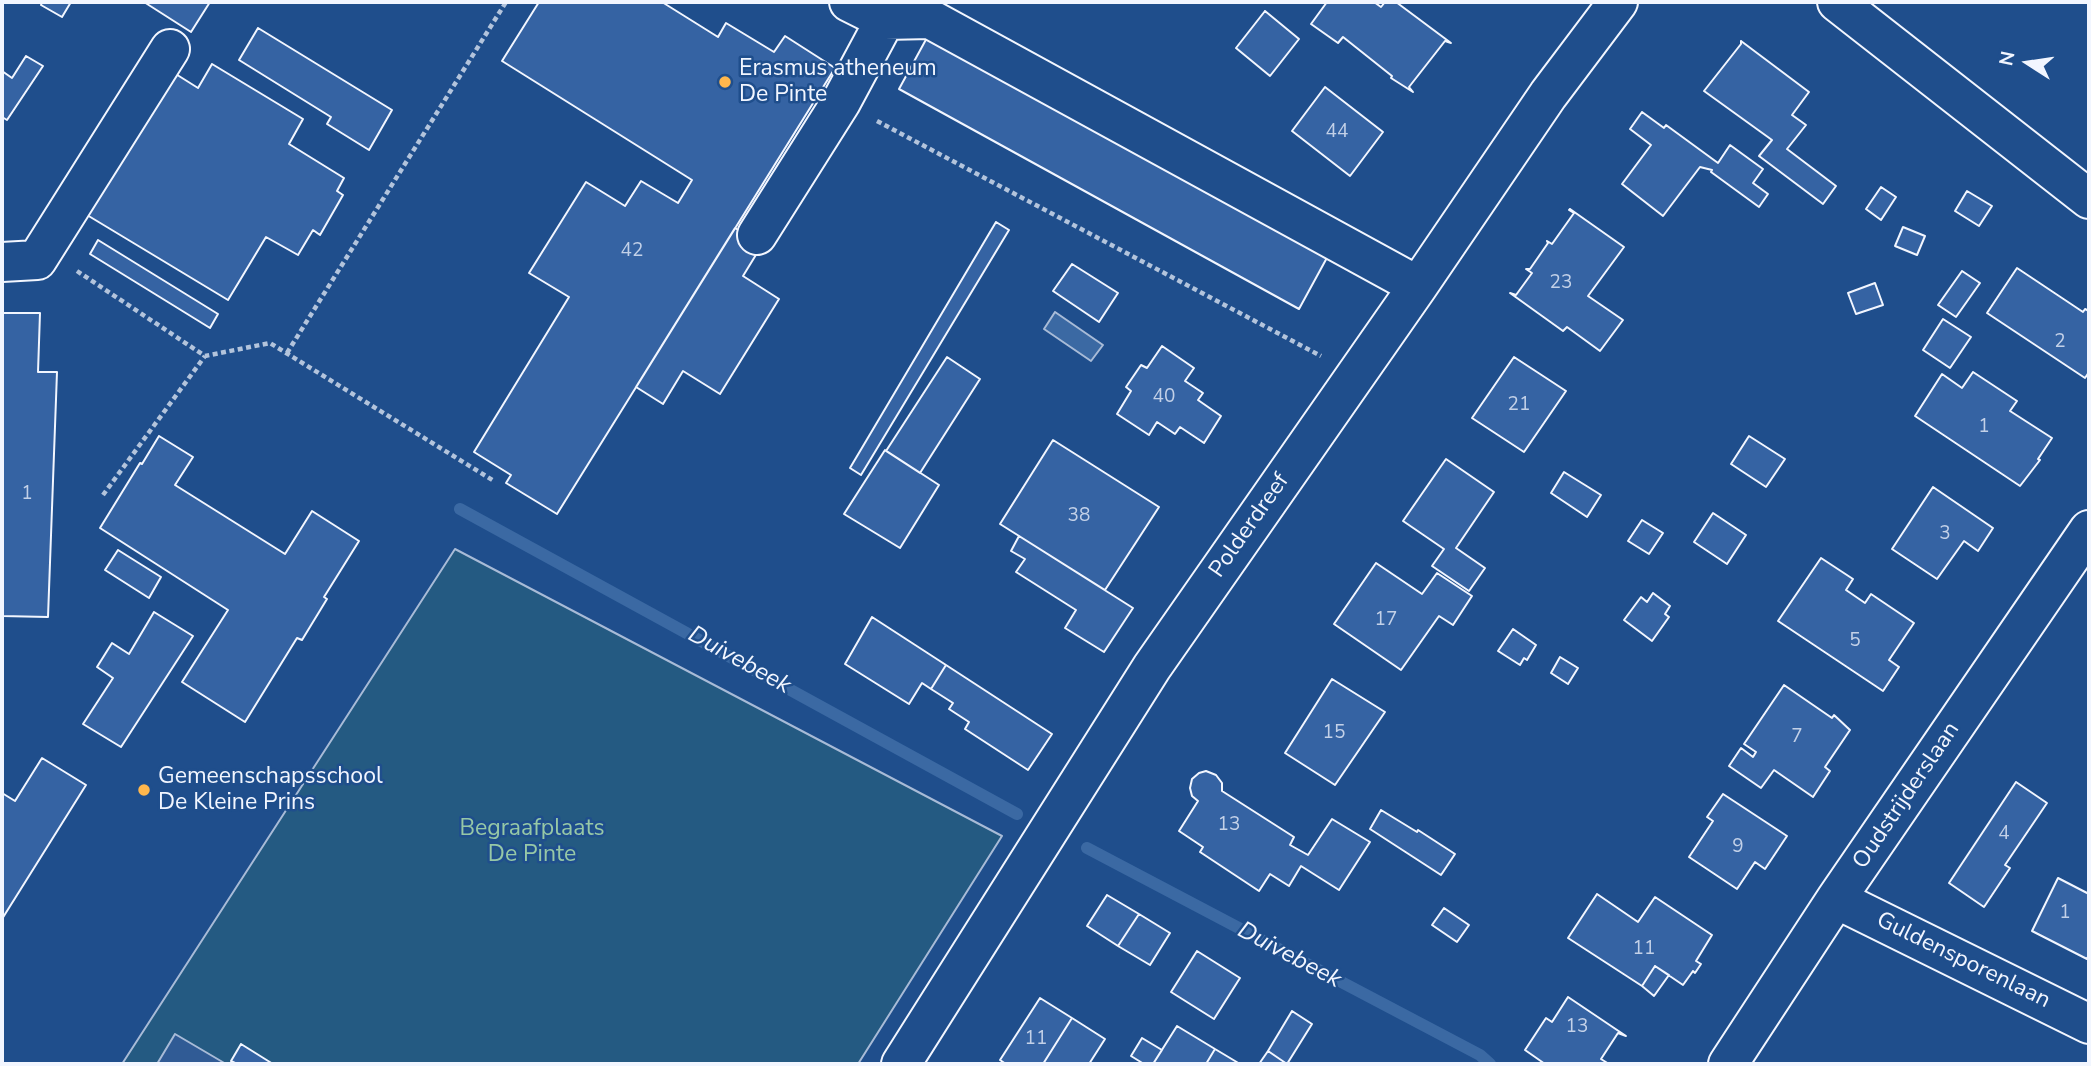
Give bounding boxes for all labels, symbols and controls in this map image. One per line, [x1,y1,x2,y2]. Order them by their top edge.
north arrow [1993,28,2063,98]
text: N [1993,49,2022,68]
place label: Erasmus atheneum De Pinte [739,55,937,109]
marker: Erasmus atheneum De Pinte [717,74,733,90]
house number: 44 [1326,121,1348,143]
house number: 42 [621,240,643,262]
house number: 23 [1550,272,1572,294]
house number: 2 [2054,331,2066,353]
house number: 40 [1153,386,1175,408]
house number: 21 [1508,394,1530,416]
house number: 1 [1978,416,1990,438]
street label: Polderdreef [1204,469,1296,583]
house number: 1 [21,483,33,505]
house number: 38 [1068,505,1090,527]
house number: 3 [1939,523,1951,545]
house number: 17 [1375,609,1397,631]
water label: Duivebeek [682,621,796,701]
house number: 5 [1849,630,1861,652]
street label: Oudstrijderslaan [1848,717,1966,875]
house number: 15 [1323,722,1345,744]
house number: 7 [1791,726,1803,748]
place label: Gemeenschapsschool De Kleine Prins [158,763,383,817]
marker: Gemeenschapsschool De Kleine Prins [136,782,152,798]
house number: 13 [1218,814,1240,836]
park label: Begraafplaats De Pinte [459,815,605,869]
house number: 4 [1998,823,2010,845]
house number: 9 [1732,836,1744,858]
house number: 1 [2059,902,2071,924]
street label: Guldensporenlaan [1872,907,2054,1015]
water label: Duivebeek [1232,917,1346,995]
house number: 11 [1633,938,1655,960]
house number: 13 [1566,1016,1588,1038]
house number: 11 [1025,1028,1047,1050]

